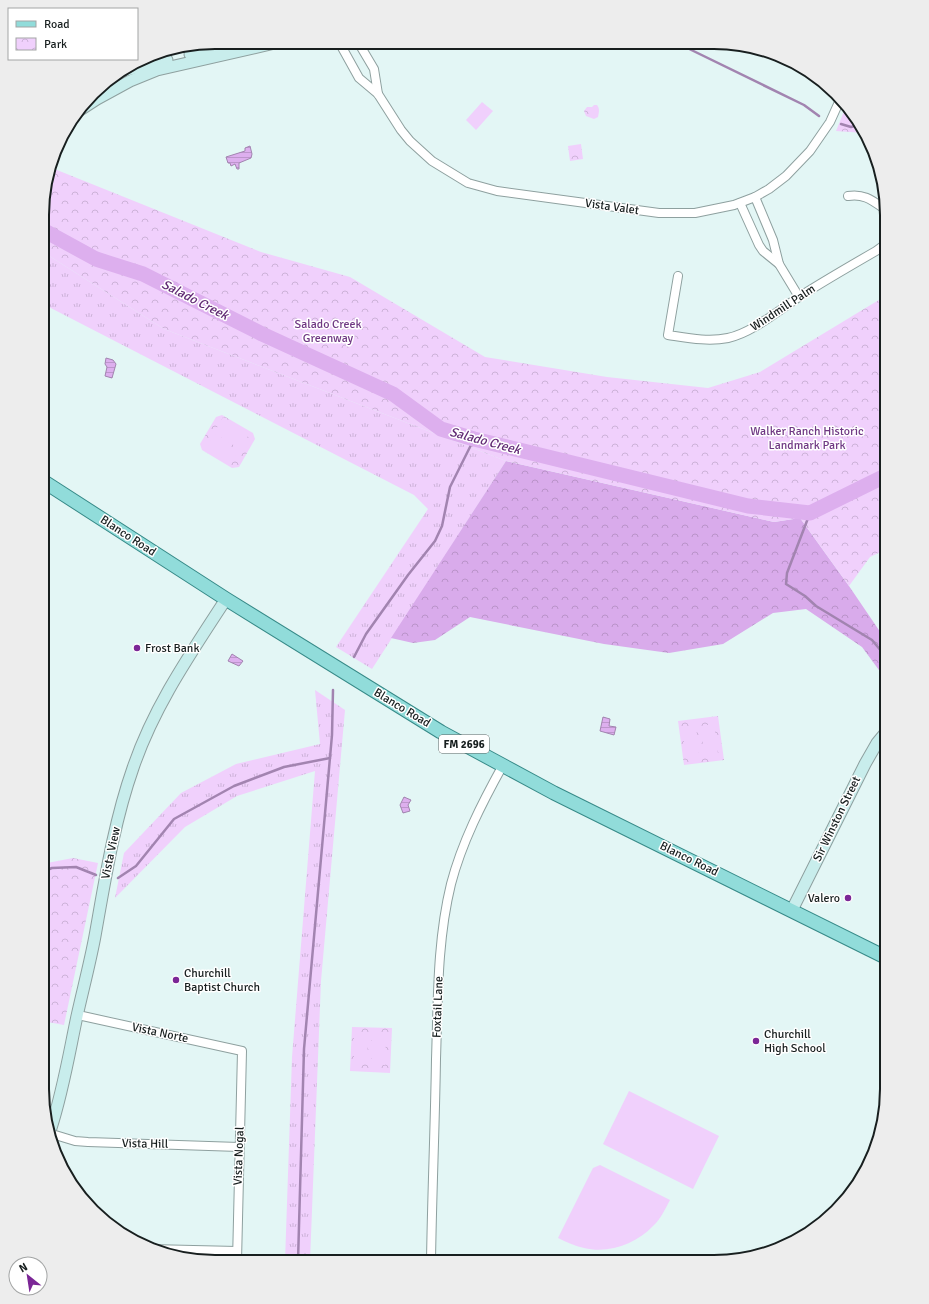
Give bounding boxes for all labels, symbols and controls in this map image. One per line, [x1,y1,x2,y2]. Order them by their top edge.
legend [8,8,138,60]
text: Road [44,17,70,32]
text: Park [44,37,67,52]
street label: Vista Valet [584,196,640,218]
water label: Salado Creek [159,276,232,324]
street label: Windmill Palm [748,281,818,335]
park label: Salado Creek Greenway [294,317,362,346]
water label: Salado Creek [448,424,524,459]
park label: Walker Ranch Historic Landmark Park [750,424,864,453]
street label: Blanco Road [97,512,159,560]
place label: Frost Bank [145,641,199,656]
marker: Frost Bank [132,643,142,653]
street label: Blanco Road [371,685,433,731]
road number: FM 2696 [439,735,489,753]
street label: Sir Winston Street [810,774,864,864]
street label: Vista View [98,825,124,880]
street label: Blanco Road [657,838,721,880]
place label: Valero [808,891,840,906]
marker: Valero [843,893,853,903]
place label: Churchill Baptist Church [184,966,260,995]
marker: Churchill Baptist Church [171,975,181,985]
street label: Foxtail Lane [429,976,447,1038]
street label: Vista Norte [130,1020,190,1046]
place label: Churchill High School [764,1027,826,1056]
marker: Churchill High School [751,1036,761,1046]
street label: Vista Nogal [230,1126,248,1186]
street label: Vista Hill [122,1136,169,1152]
north arrow [8,1256,48,1296]
text: N [17,1260,30,1275]

